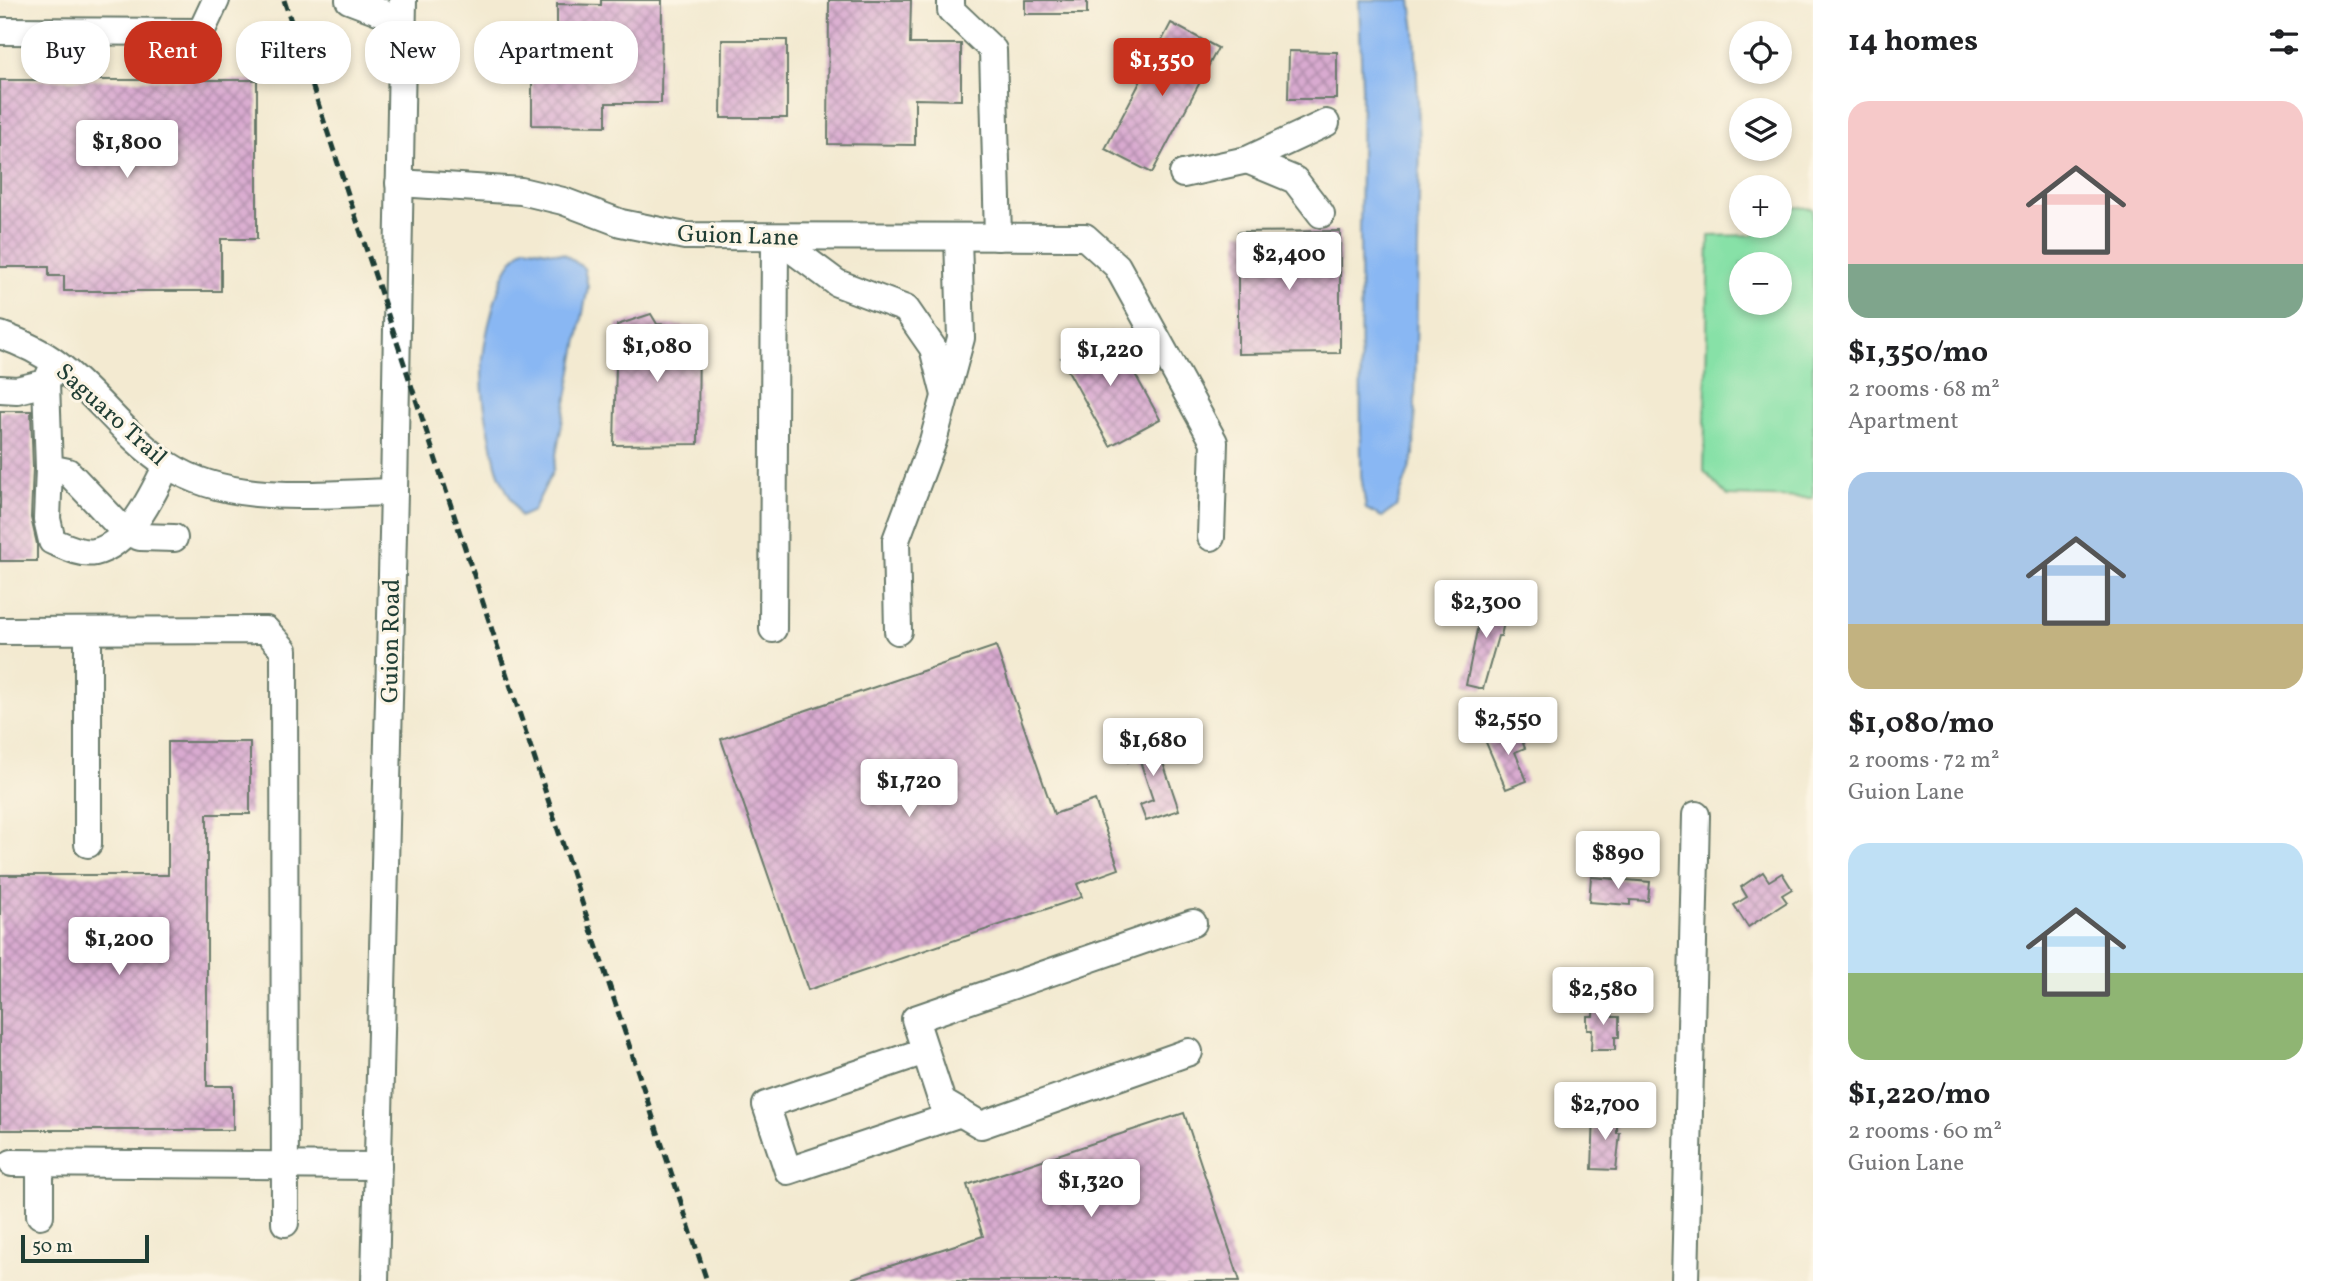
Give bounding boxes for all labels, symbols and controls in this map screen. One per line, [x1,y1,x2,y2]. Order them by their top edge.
chip: Buy [21,21,110,84]
chip: Rent [124,21,222,84]
chip: Filters [236,21,351,84]
chip: New [365,21,460,84]
chip: Apartment [474,21,638,84]
map controls [1729,21,1792,315]
button: locate [1729,21,1792,84]
text: 14 homes [1848,21,1978,63]
icon: filters [2265,23,2303,61]
pin: $1,350 [1105,38,1219,98]
text: $1,350 [1129,45,1195,77]
button: layers [1729,98,1792,161]
pin: $1,800 [70,120,184,180]
text: $1,800 [92,127,162,159]
icon: home [2013,147,2139,273]
button: + [1729,175,1792,238]
street label: Guion Lane [677,218,799,256]
pin: $2,400 [1232,232,1346,292]
text: $2,400 [1252,239,1326,271]
button: − [1729,252,1792,315]
pin: $1,080 [600,324,714,384]
pin: $1,220 [1053,328,1167,388]
text: $1,080 [622,331,692,363]
text: $1,350/mo [1848,332,1988,374]
text: $1,220 [1077,335,1143,367]
street label: Saguaro Trail [48,356,174,475]
text: 2 rooms · 68 m² [1848,374,2000,406]
text: Apartment [1848,406,1959,438]
icon: home [2013,518,2139,644]
street label: Guion Road [374,579,410,704]
pin: $2,300 [1429,580,1543,640]
text: $2,300 [1451,587,1521,619]
pin: $2,550 [1451,698,1565,757]
text: $1,080/mo [1848,703,1994,745]
text: $2,550 [1474,704,1542,736]
pin: $1,680 [1096,718,1210,778]
text: $1,680 [1119,725,1187,757]
text: 2 rooms · 72 m² [1848,745,1999,777]
pin: $1,720 [852,760,966,819]
text: $1,720 [877,766,941,798]
text: Guion Lane [1848,777,1964,809]
pin: $890 [1577,832,1659,891]
text: $890 [1592,838,1644,870]
icon: home [2013,889,2139,1015]
pin: $1,200 [62,918,176,977]
text: $1,200 [84,924,154,956]
pin: $2,580 [1546,968,1660,1027]
text: $2,580 [1569,974,1638,1006]
text: $1,220/mo [1848,1074,1990,1116]
pin: $2,700 [1548,1082,1662,1142]
text: $2,700 [1570,1089,1640,1121]
text: 2 rooms · 60 m² [1848,1116,2002,1148]
text: Guion Lane [1848,1148,1964,1180]
pin: $1,320 [1034,1160,1148,1219]
text: $1,320 [1058,1166,1124,1198]
scale bar [21,1232,149,1264]
text: 50 m [32,1234,73,1260]

